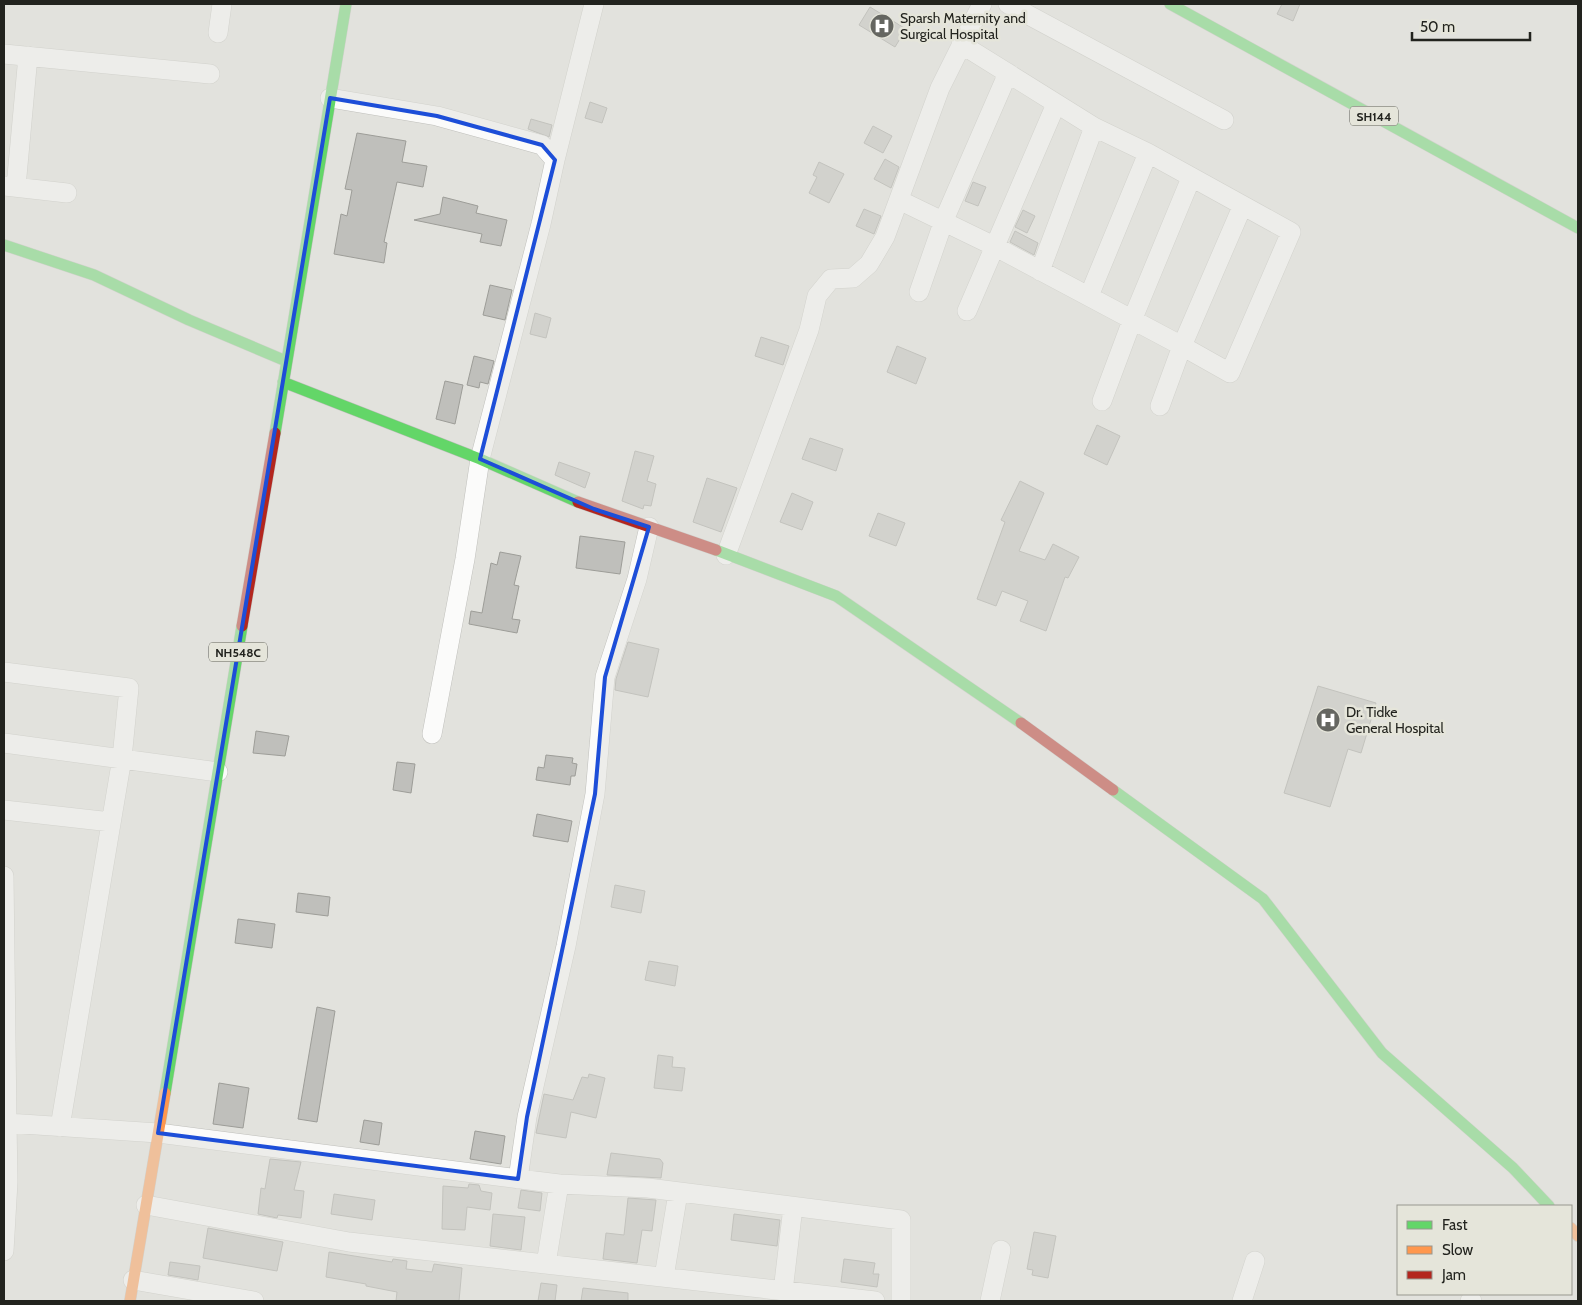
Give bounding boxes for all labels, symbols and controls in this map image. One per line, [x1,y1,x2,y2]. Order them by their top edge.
place label: Sparsh Maternity and Surgical Hospital [900,9,1026,43]
scale bar [1412,10,1530,42]
hospital icon: Sparsh Maternity and Surgical Hospital [869,13,895,39]
text: 50 m [1420,18,1455,36]
road number: SH144 [1350,106,1398,125]
road number: NH548C [209,642,267,662]
place label: Dr. Tidke General Hospital [1346,703,1444,737]
hospital icon: Dr. Tidke General Hospital [1315,707,1341,733]
legend [1397,1205,1572,1295]
text: Fast [1442,1216,1467,1234]
text: Slow [1442,1241,1473,1259]
text: Jam [1441,1266,1466,1284]

